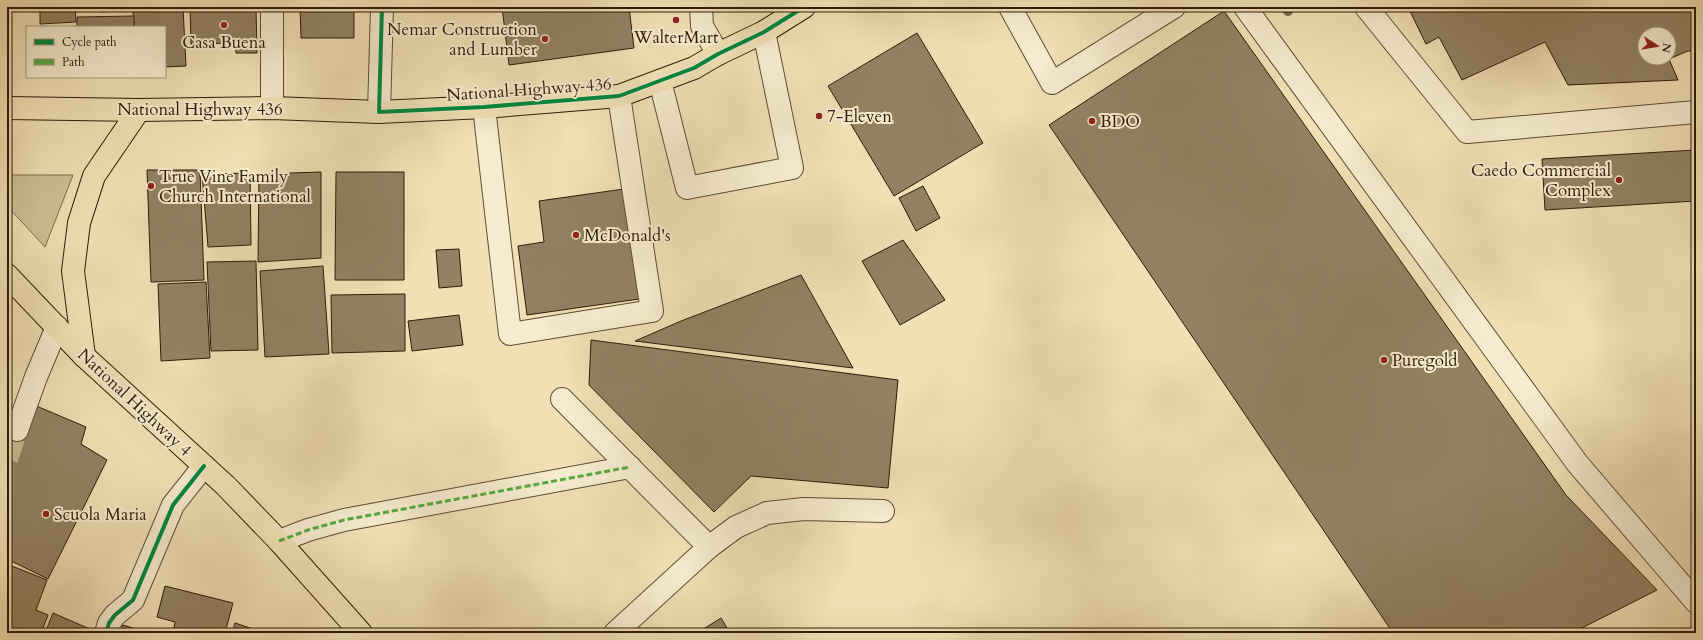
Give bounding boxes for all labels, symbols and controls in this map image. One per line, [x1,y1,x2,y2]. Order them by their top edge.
marker: WalterMart [671,15,681,25]
place label: Nemar Construction and Lumber [387,18,538,61]
marker: Casa Buena [219,20,229,30]
legend [26,26,166,78]
place label: WalterMart [633,26,719,49]
north arrow [1637,26,1677,66]
place label: Casa Buena [182,31,266,54]
text: Cycle path [62,34,117,50]
marker: Nemar Construction and Lumber [540,34,550,44]
text: N [1658,42,1675,55]
text: Path [62,54,85,70]
street label: National Highway 436 [446,72,613,107]
street label: National Highway 436 [117,98,283,121]
place label: 7-Eleven [827,105,892,128]
place label: BDO [1100,110,1140,133]
marker: 7-Eleven [814,111,824,121]
marker: BDO [1087,116,1097,126]
place label: Caedo Commercial Complex [1471,159,1612,202]
place label: True Vine Family Church International [159,165,312,208]
marker: Caedo Commercial Complex [1614,175,1624,185]
marker: True Vine Family Church International [146,181,156,191]
place label: McDonald's [584,224,671,247]
marker: McDonald's [571,230,581,240]
street label: National Highway 4 [73,343,197,462]
place label: Puregold [1392,349,1457,372]
marker: Puregold [1379,355,1389,365]
place label: Scuola Maria [54,503,147,526]
marker: Scuola Maria [41,509,51,519]

